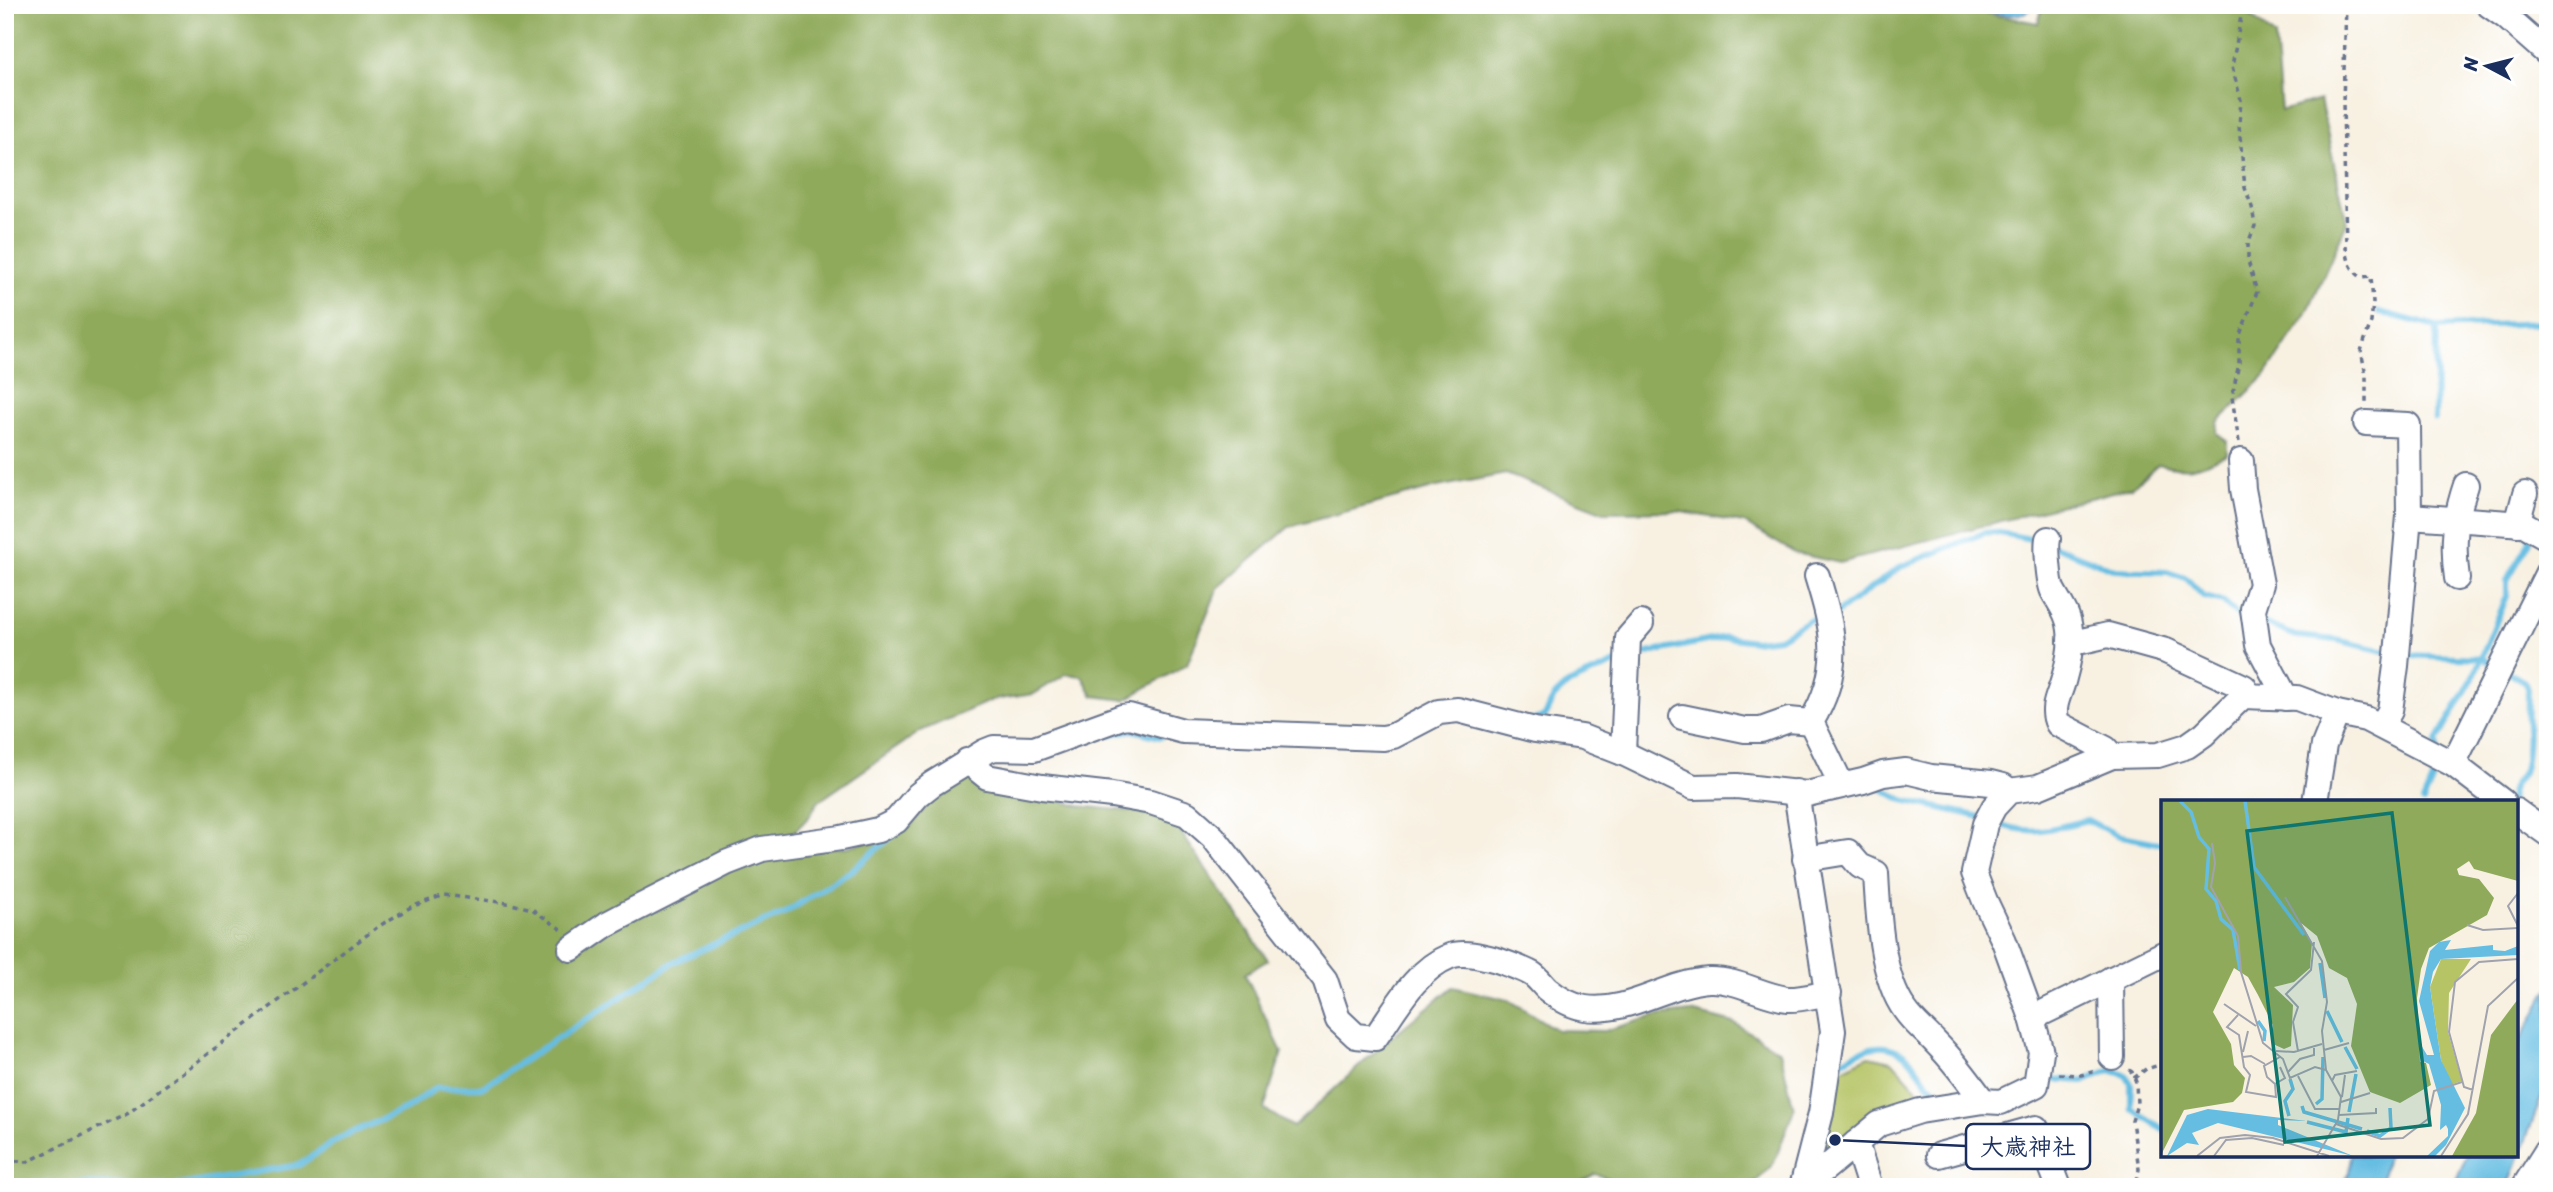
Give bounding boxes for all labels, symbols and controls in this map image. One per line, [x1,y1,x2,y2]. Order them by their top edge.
north arrow [2452,32,2522,102]
text: N [2453,55,2488,74]
inset map [2161,800,2518,1157]
callout: 大歳神社 [1966,1124,2090,1169]
text: 大歳神社 [1980,1126,2076,1168]

